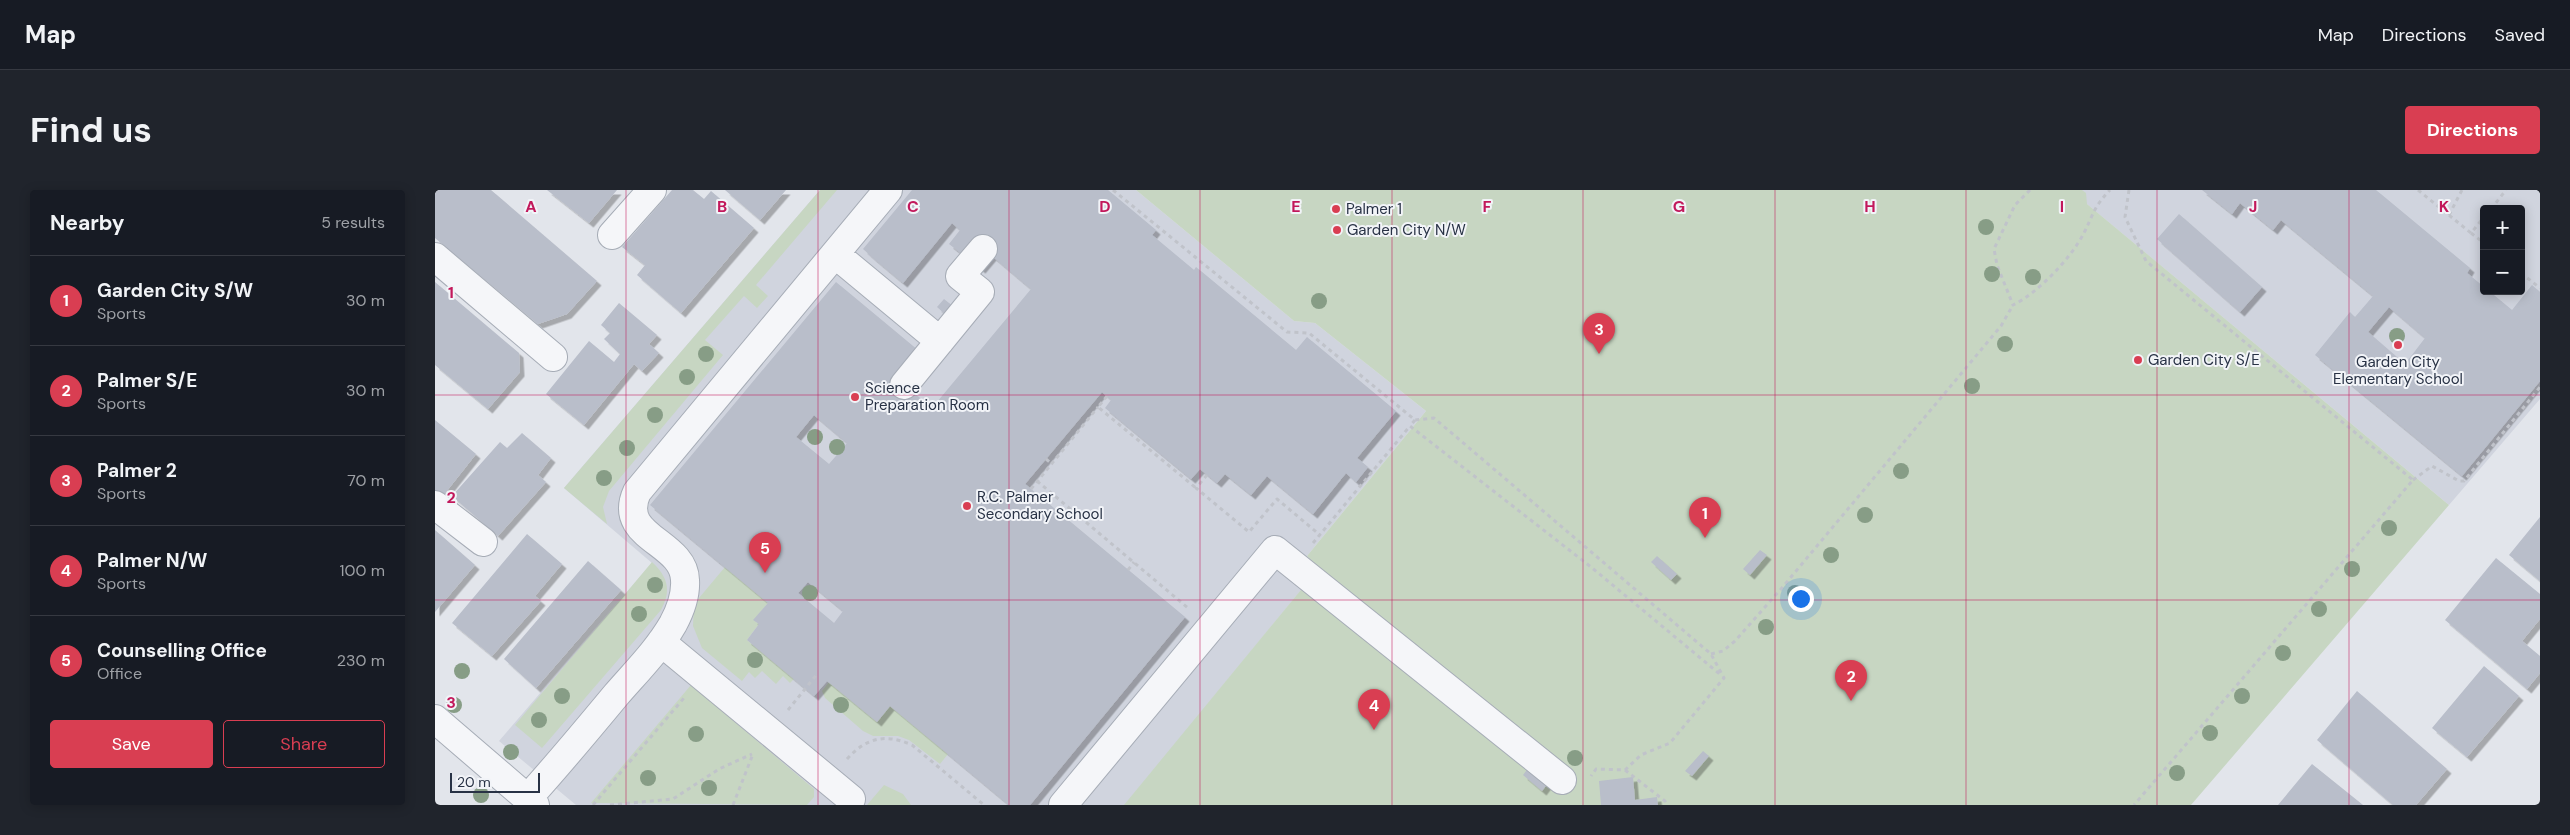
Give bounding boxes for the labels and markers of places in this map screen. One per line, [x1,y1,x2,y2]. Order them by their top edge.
place label: Palmer 1 [1346,199,1402,219]
marker: Palmer 1 [1330,203,1342,215]
place label: Garden City N/W [1347,220,1466,240]
marker: Garden City N/W [1331,224,1343,236]
pin: 3 [1583,313,1615,354]
marker: Garden City Elementary School [2392,339,2404,351]
place label: Garden City S/E [2148,350,2260,370]
place label: Garden City Elementary School [2333,352,2463,389]
marker: Garden City S/E [2132,354,2144,366]
place label: Science Preparation Room [865,378,989,415]
marker: Science Preparation Room [849,391,861,403]
place label: R.C. Palmer Secondary School [977,487,1103,524]
pin: 1 [1689,497,1721,538]
marker: R.C. Palmer Secondary School [961,500,973,512]
pin: 5 [749,532,781,573]
pin: 2 [1835,660,1867,701]
pin: 4 [1358,689,1390,730]

